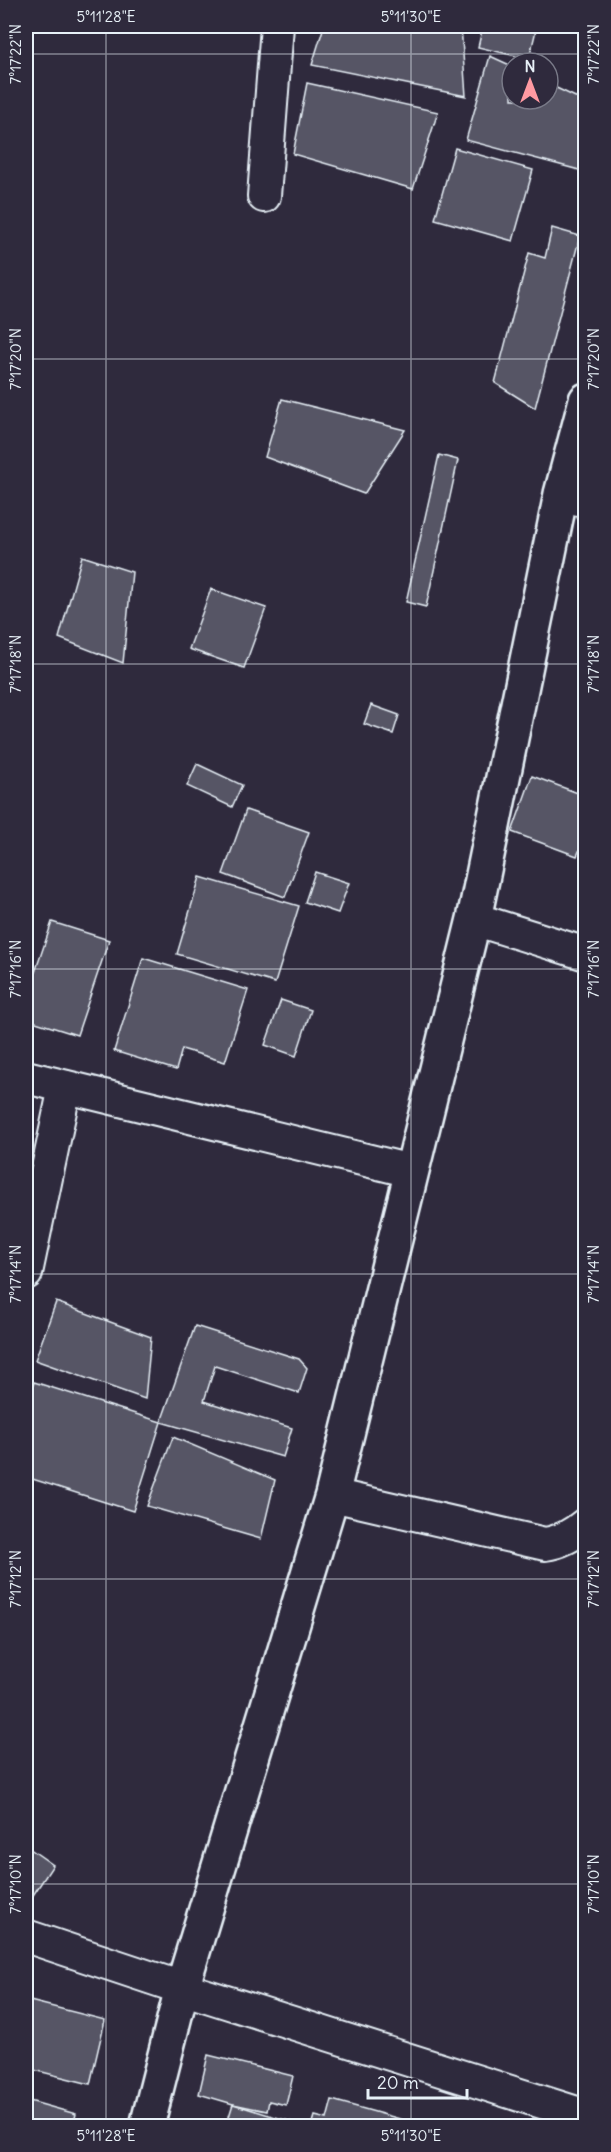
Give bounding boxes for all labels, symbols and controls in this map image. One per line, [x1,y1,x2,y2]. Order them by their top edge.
text: 5°11'28"E [76,7,136,26]
text: 5°11'30"E [381,7,442,26]
text: 7°17'22"N [6,24,25,84]
text: 7°17'22"N [584,24,603,84]
north arrow [500,51,560,111]
text: N [524,56,536,76]
text: 7°17'20"N [6,328,25,390]
text: 7°17'20"N [584,328,603,390]
text: 7°17'18"N [6,635,25,693]
text: 7°17'18"N [584,635,603,693]
text: 7°17'16"N [6,940,25,998]
text: 7°17'16"N [584,940,603,998]
text: 7°17'14"N [6,1245,25,1303]
text: 7°17'14"N [584,1245,603,1303]
text: 7°17'12"N [6,1550,25,1608]
text: 7°17'12"N [584,1550,603,1608]
text: 7°17'10"N [6,1854,25,1914]
text: 7°17'10"N [584,1854,603,1914]
scale bar [368,2062,467,2100]
text: 20 m [377,2071,419,2094]
text: 5°11'28"E [76,2126,136,2145]
text: 5°11'30"E [381,2126,442,2145]

